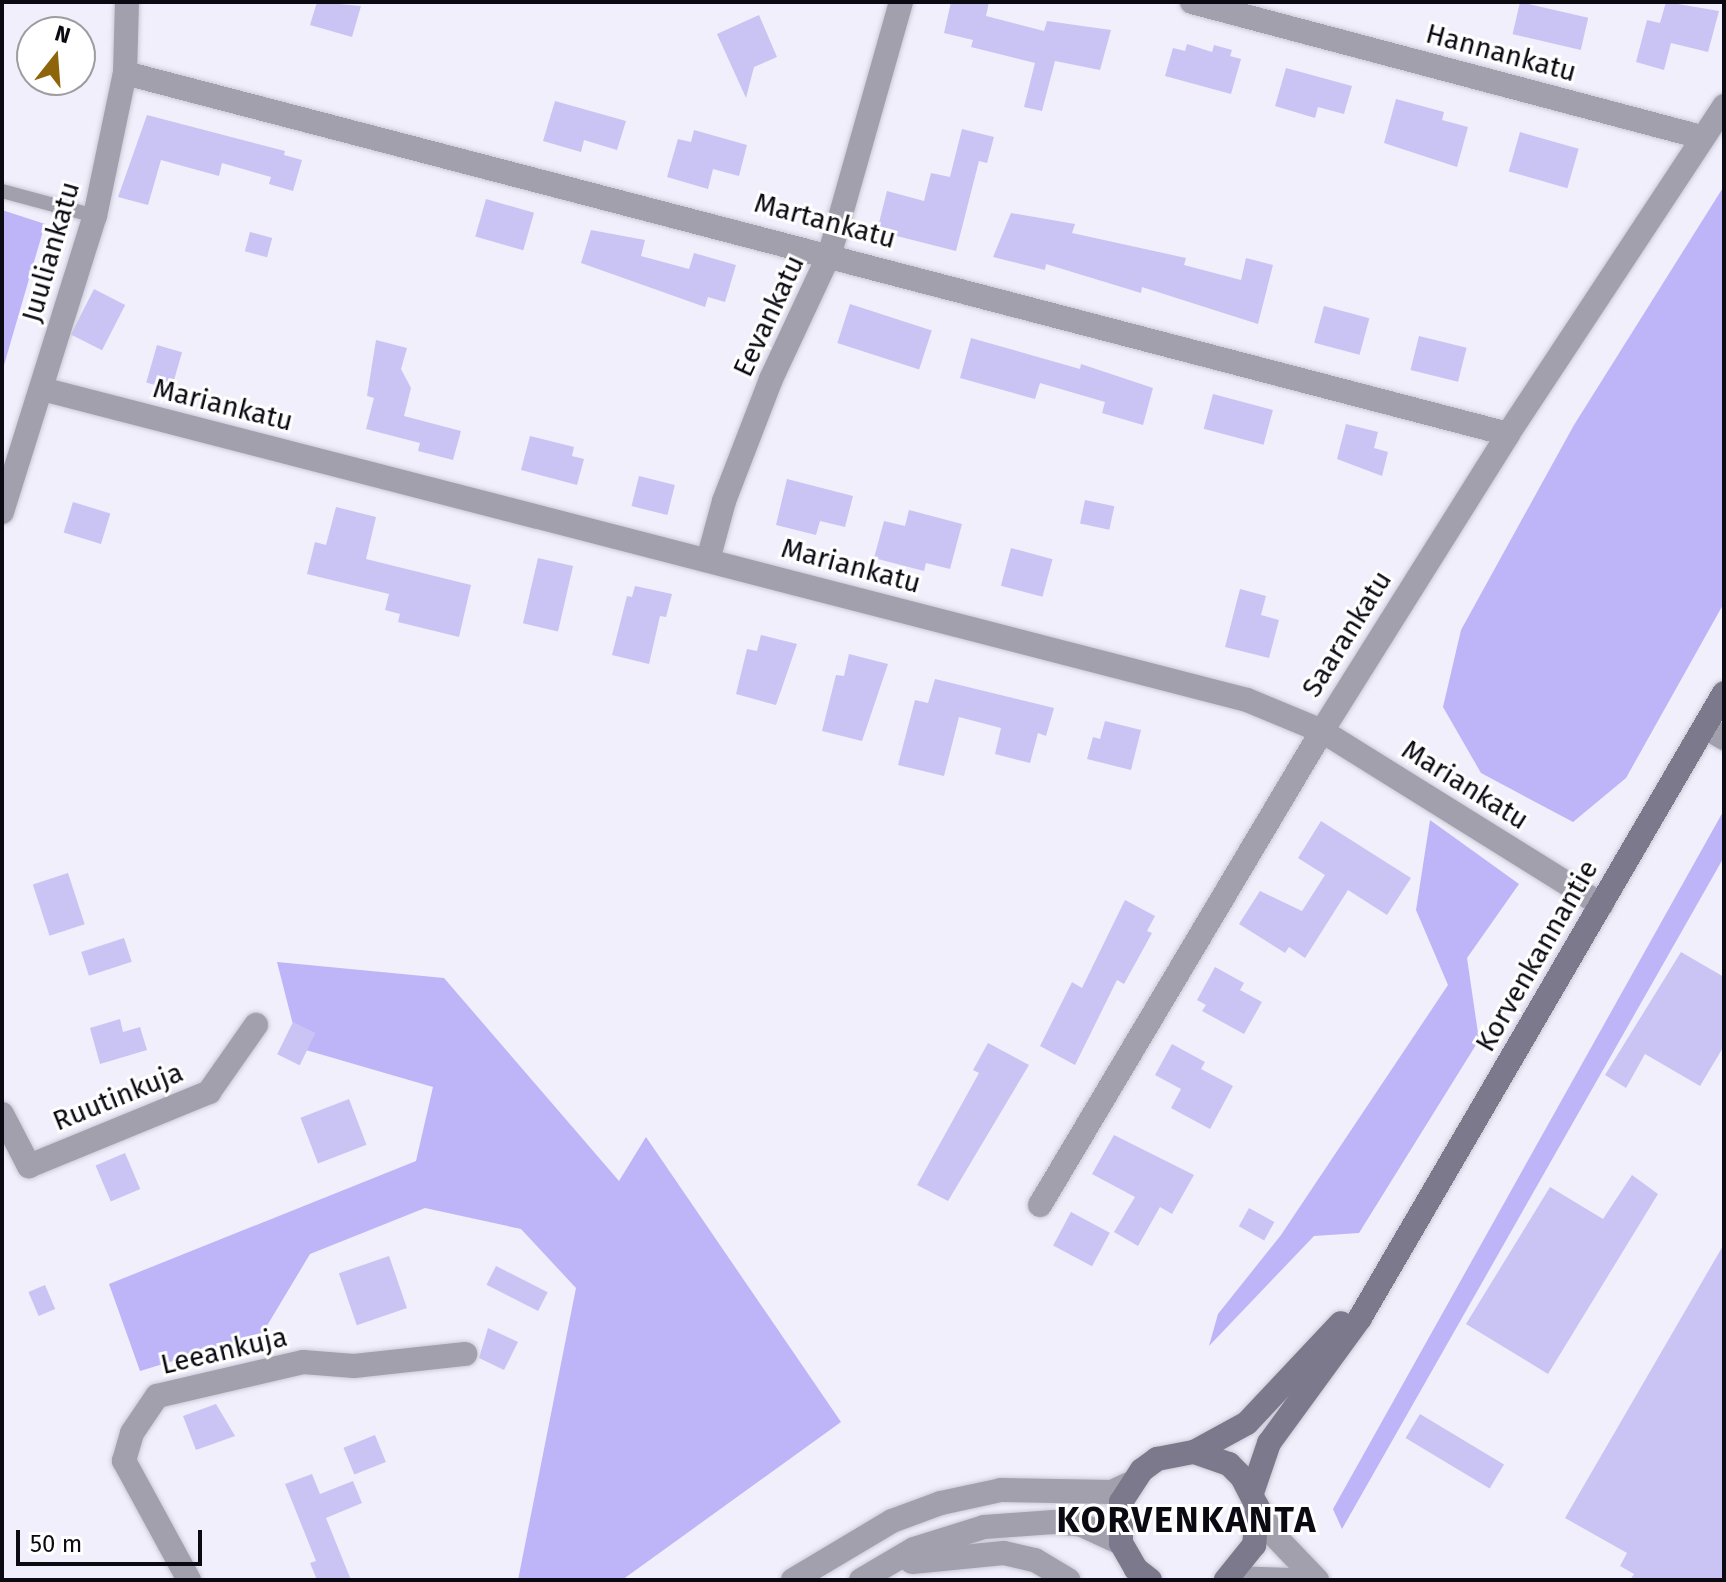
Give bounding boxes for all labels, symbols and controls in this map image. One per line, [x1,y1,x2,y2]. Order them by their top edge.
north arrow [16,16,96,96]
street label: Hannankatu [1422,17,1580,89]
text: N [52,19,74,50]
street label: Juuliankatu [15,178,87,326]
street label: Martankatu [751,186,899,256]
street label: Eevankatu [726,250,812,382]
street label: Mariankatu [150,371,296,439]
street label: Mariankatu [778,531,924,601]
street label: Saarankatu [1295,565,1399,703]
street label: Mariankatu [1395,733,1535,837]
street label: Korvenkannantie [1469,854,1605,1058]
street label: Ruutinkuja [48,1056,188,1138]
street label: Leeankuja [158,1320,290,1382]
district label: KORVENKANTA [1056,1499,1318,1543]
scale bar [20,1514,206,1564]
text: 50 m [30,1530,82,1558]

